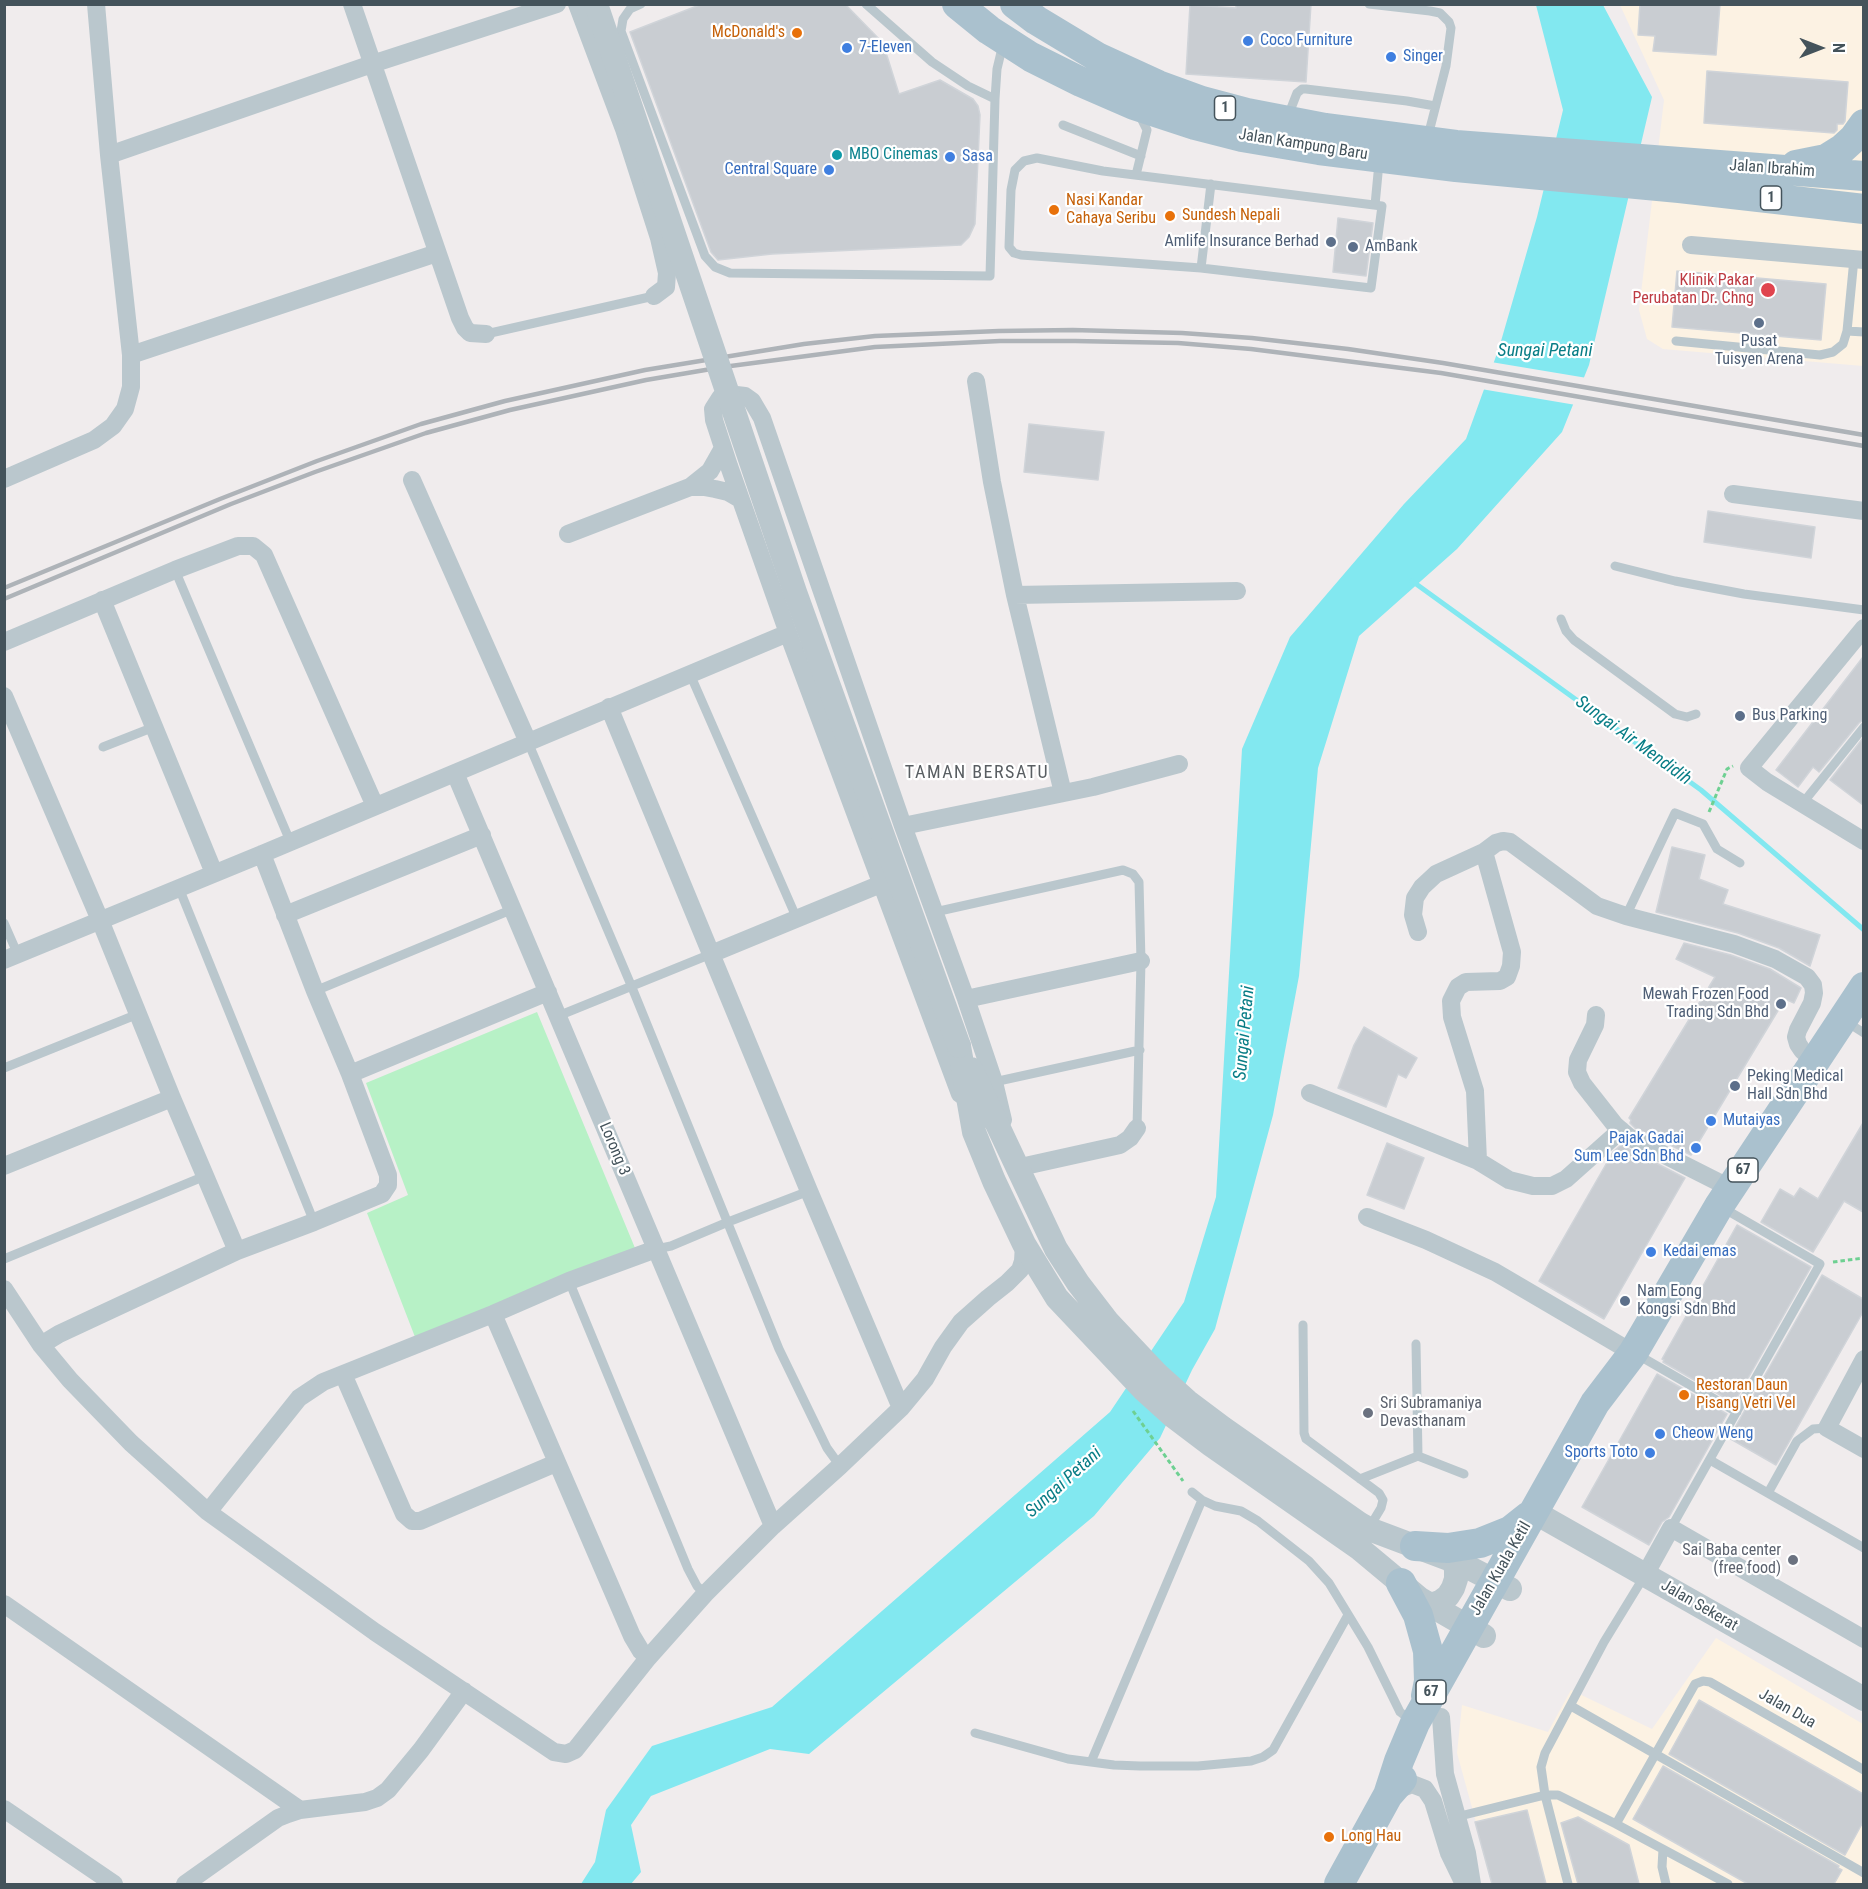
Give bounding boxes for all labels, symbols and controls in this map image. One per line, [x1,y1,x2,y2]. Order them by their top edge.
north arrow [1790,18,1850,78]
place label: McDonald's [712,23,785,43]
marker: McDonald's [790,26,804,40]
place label: Coco Furniture [1260,31,1352,51]
marker: Coco Furniture [1241,34,1255,48]
place label: 7-Eleven [859,38,912,58]
marker: 7-Eleven [840,41,854,55]
text: N [1829,43,1848,53]
place label: Singer [1403,47,1443,67]
marker: Singer [1384,50,1398,64]
road number: 1 [1214,96,1236,120]
street label: Jalan Kampung Baru [1237,125,1369,165]
place label: MBO Cinemas [849,145,938,165]
place label: Sasa [962,147,993,167]
marker: MBO Cinemas [830,148,844,162]
marker: Sasa [943,150,957,164]
street label: Jalan Ibrahim [1729,156,1815,182]
place label: Central Square [724,160,817,180]
marker: Central Square [822,163,836,177]
road number: 1 [1760,186,1782,210]
place label: Nasi Kandar Cahaya Seribu [1066,191,1156,229]
marker: Nasi Kandar Cahaya Seribu [1047,203,1061,217]
place label: Sundesh Nepali [1182,206,1280,226]
marker: Sundesh Nepali [1163,209,1177,223]
place label: Amlife Insurance Berhad [1165,232,1319,252]
marker: Amlife Insurance Berhad [1324,235,1338,249]
place label: AmBank [1365,237,1418,257]
marker: AmBank [1346,240,1360,254]
place label: Klinik Pakar Perubatan Dr. Chng [1632,271,1754,309]
marker: Klinik Pakar Perubatan Dr. Chng [1759,281,1777,299]
marker: Pusat Tuisyen Arena [1752,316,1766,330]
place label: Pusat Tuisyen Arena [1715,332,1803,370]
water label: Sungai Petani [1498,340,1592,362]
water label: Sungai Air Mendidih [1571,692,1695,790]
place label: Bus Parking [1752,706,1827,726]
marker: Bus Parking [1733,709,1747,723]
district label: TAMAN BERSATU [905,762,1049,784]
water label: Sungai Petani [1230,985,1260,1081]
place label: Mewah Frozen Food Trading Sdn Bhd [1642,985,1769,1023]
marker: Mewah Frozen Food Trading Sdn Bhd [1774,997,1788,1011]
place label: Peking Medical Hall Sdn Bhd [1747,1067,1843,1105]
marker: Peking Medical Hall Sdn Bhd [1728,1079,1742,1093]
place label: Mutaiyas [1723,1111,1780,1131]
marker: Mutaiyas [1704,1114,1718,1128]
street label: Lorong 3 [594,1120,634,1178]
place label: Pajak Gadai Sum Lee Sdn Bhd [1574,1129,1684,1167]
marker: Pajak Gadai Sum Lee Sdn Bhd [1689,1141,1703,1155]
road number: 67 [1728,1158,1758,1182]
place label: Kedai emas [1663,1242,1736,1262]
marker: Kedai emas [1644,1245,1658,1259]
place label: Nam Eong Kongsi Sdn Bhd [1637,1282,1736,1320]
marker: Nam Eong Kongsi Sdn Bhd [1618,1294,1632,1308]
place label: Restoran Daun Pisang Vetri Vel [1696,1376,1796,1414]
marker: Restoran Daun Pisang Vetri Vel [1677,1388,1691,1402]
place label: Sri Subramaniya Devasthanam [1380,1394,1482,1432]
marker: Sri Subramaniya Devasthanam [1361,1406,1375,1420]
place label: Cheow Weng [1672,1424,1753,1444]
marker: Cheow Weng [1653,1427,1667,1441]
water label: Sungai Petani [1022,1443,1106,1523]
place label: Sports Toto [1565,1443,1638,1463]
marker: Sports Toto [1643,1446,1657,1460]
street label: Jalan Kuala Ketil [1466,1519,1536,1619]
place label: Sai Baba center (free food) [1682,1541,1781,1579]
marker: Sai Baba center (free food) [1786,1553,1800,1567]
street label: Jalan Sekerat [1657,1576,1741,1636]
road number: 67 [1416,1680,1446,1704]
street label: Jalan Dua [1755,1685,1819,1733]
place label: Long Hau [1341,1827,1401,1847]
marker: Long Hau [1322,1830,1336,1844]

